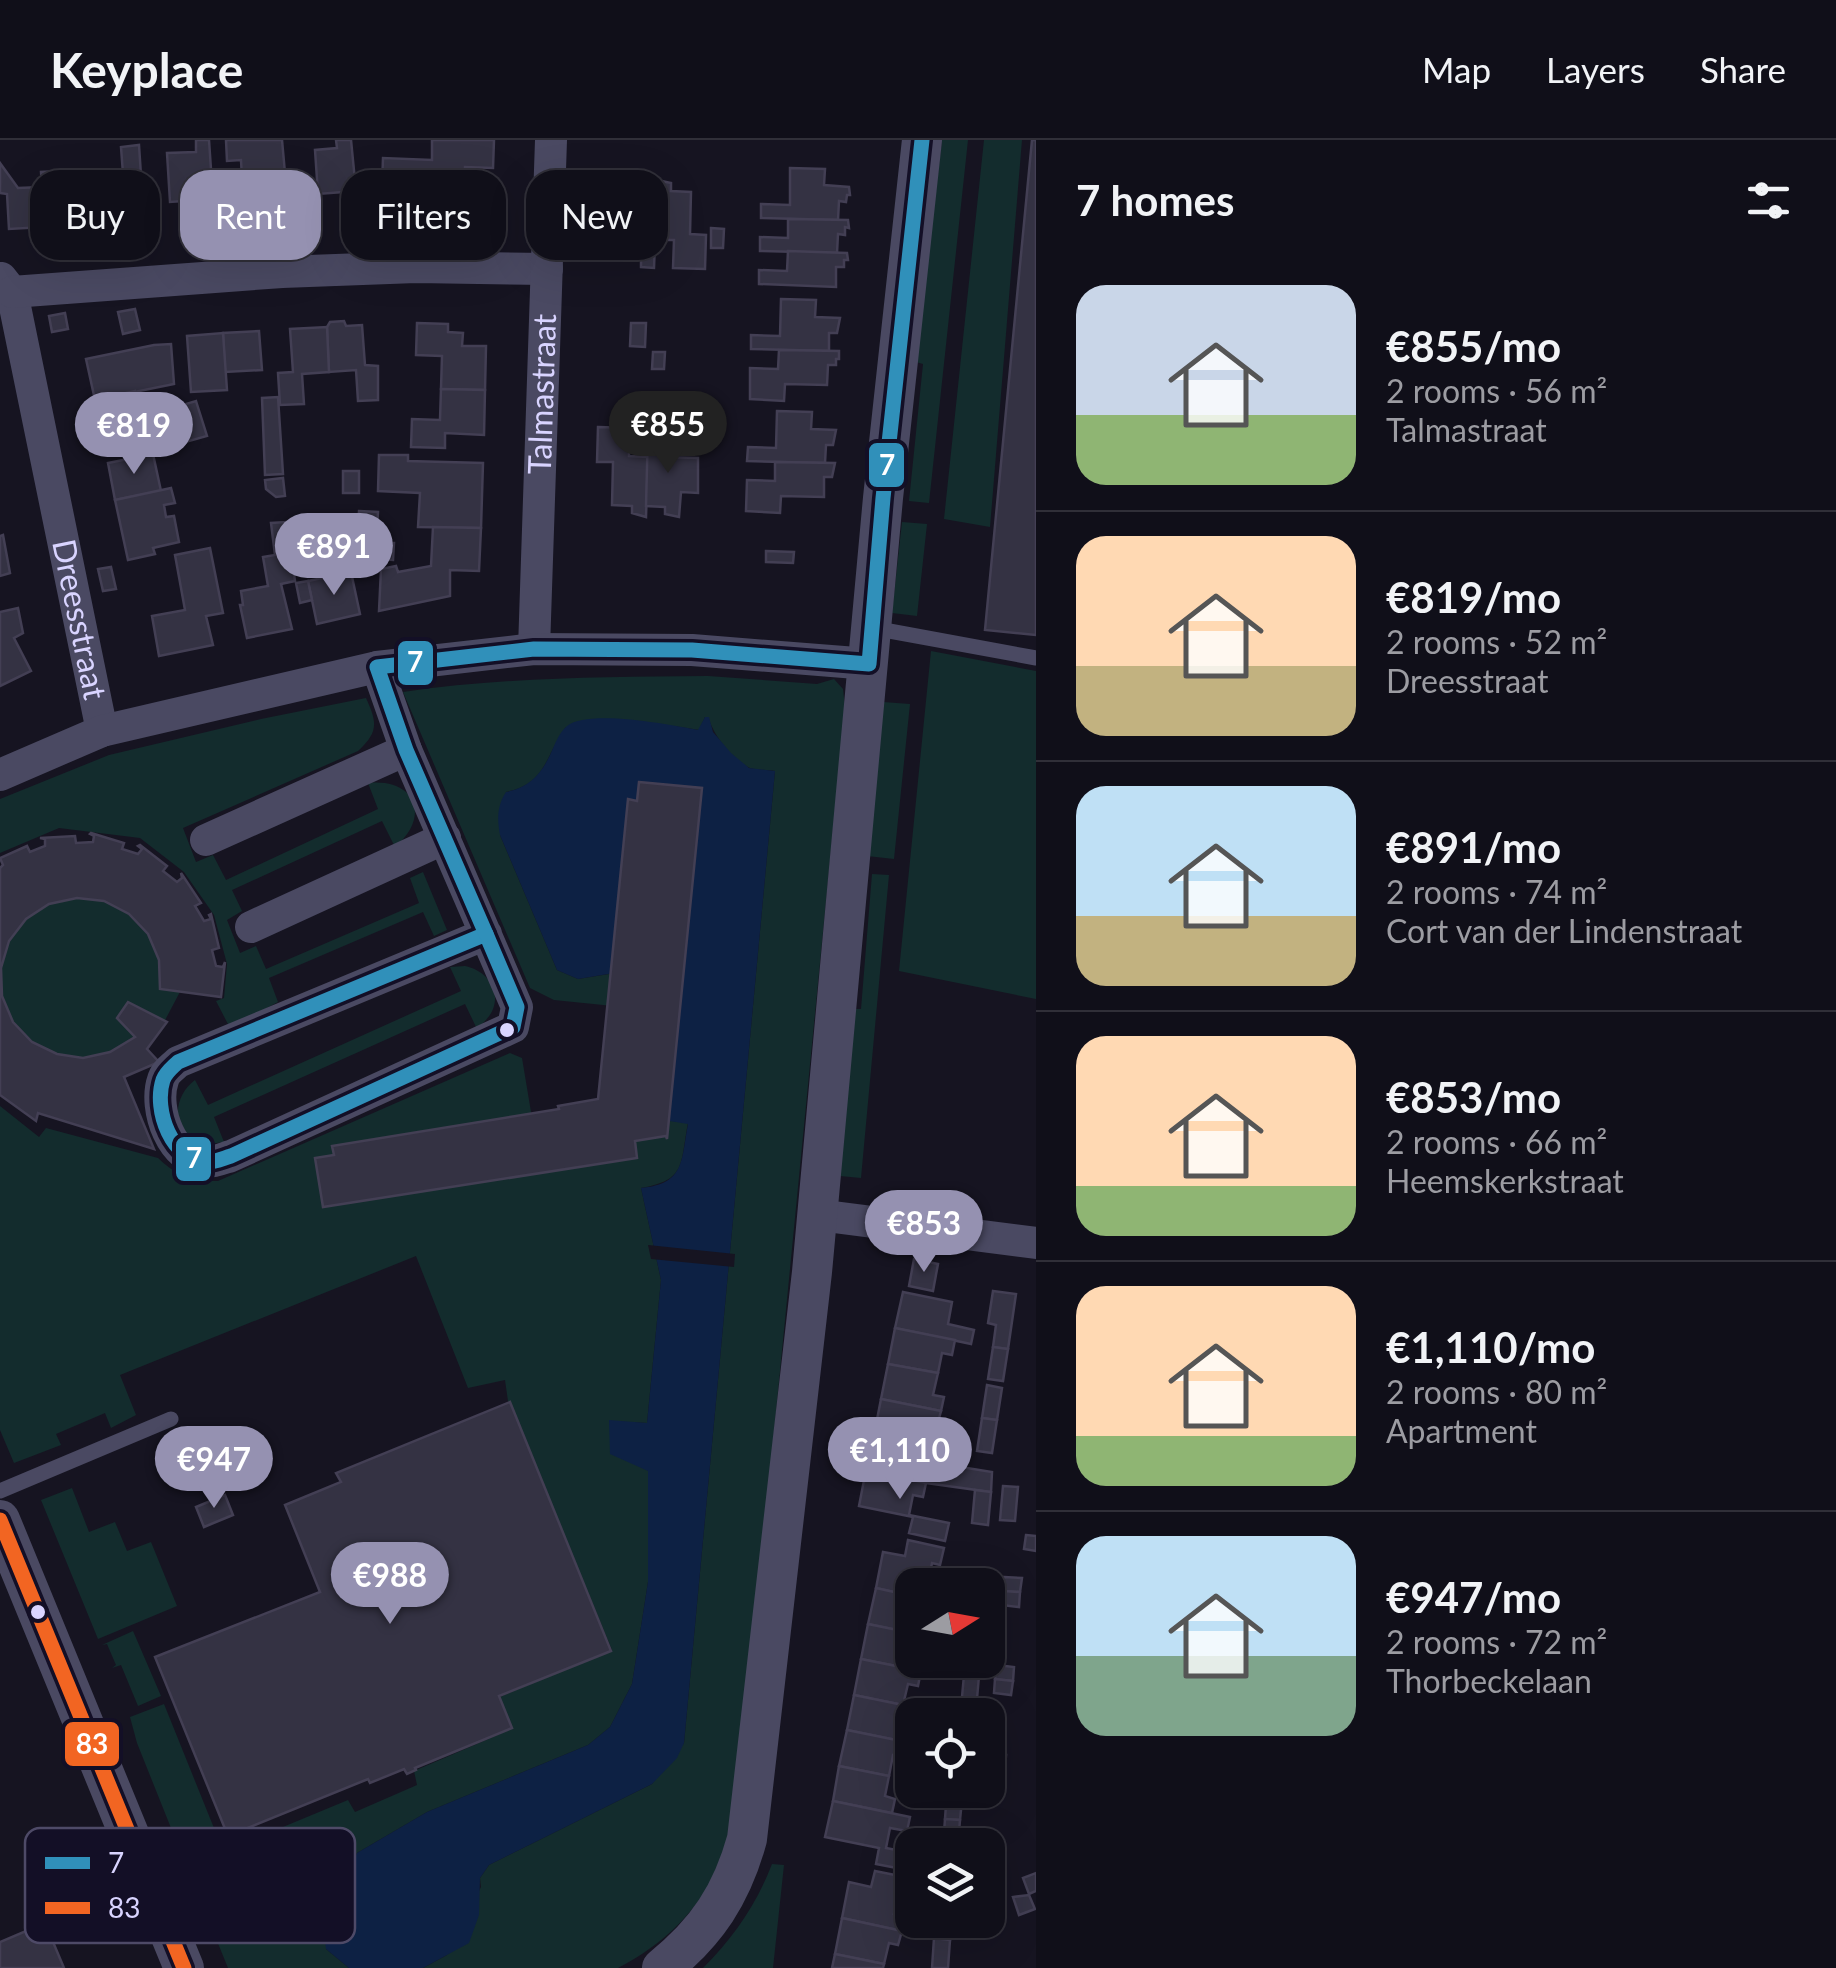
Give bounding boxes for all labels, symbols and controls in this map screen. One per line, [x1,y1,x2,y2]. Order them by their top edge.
text: Keyplace [50,41,243,98]
text: Map [1422,48,1491,90]
text: Layers [1546,48,1645,90]
text: Share [1700,48,1786,90]
chip: Buy [30,170,160,260]
chip: Rent [180,170,321,260]
chip: Filters [341,170,506,260]
chip: New [526,170,668,260]
icon: filters [1741,173,1796,228]
text: 7 homes [1076,175,1234,225]
street label: Talmastraat [519,313,563,475]
text: €855/mo [1386,321,1561,371]
icon: home [1156,325,1276,445]
text: 2 rooms · 56 m² [1386,371,1607,410]
pin: €855 [609,391,727,476]
pin: €819 [75,392,193,477]
text: €855 [631,404,705,443]
text: €819 [97,405,171,444]
text: Talmastraat [1386,410,1547,449]
line badge: 7 [867,441,906,489]
text: 7 [879,447,895,481]
pin: €891 [275,513,393,598]
text: €891 [297,526,371,565]
street label: Dreesstraat [45,536,116,703]
text: €819/mo [1386,572,1561,622]
icon: home [1156,576,1276,696]
text: 2 rooms · 52 m² [1386,622,1607,661]
line badge: 7 [396,639,435,687]
text: 7 [407,644,423,678]
text: Dreesstraat [1386,661,1548,700]
text: €891/mo [1386,822,1561,872]
icon: home [1156,826,1276,946]
text: 2 rooms · 74 m² [1386,872,1607,911]
text: Cort van der Lindenstraat [1386,911,1742,950]
unlabelled marker [497,1020,517,1040]
text: €853/mo [1386,1072,1561,1122]
icon: home [1156,1076,1276,1196]
text: 2 rooms · 66 m² [1386,1122,1607,1161]
line badge: 7 [174,1135,213,1183]
text: 7 [186,1140,202,1174]
text: Heemskerkstraat [1386,1161,1624,1200]
pin: €853 [865,1190,983,1275]
text: €853 [887,1203,961,1242]
text: €1,110/mo [1386,1322,1595,1372]
icon: home [1156,1326,1276,1446]
text: 2 rooms · 80 m² [1386,1372,1607,1411]
text: Apartment [1386,1411,1537,1450]
pin: €1,110 [819,1417,981,1502]
pin: €947 [155,1426,273,1511]
text: €1,110 [850,1430,950,1469]
text: €947 [177,1439,251,1478]
pin: €988 [331,1542,449,1627]
text: €988 [353,1555,427,1594]
north arrow [895,1568,1005,1678]
map controls [895,1568,1005,1938]
text: €947/mo [1386,1572,1561,1622]
icon: home [1156,1576,1276,1696]
unlabelled marker [28,1602,48,1622]
text: 2 rooms · 72 m² [1386,1622,1607,1661]
text: Thorbeckelaan [1386,1661,1592,1700]
button: locate [895,1698,1005,1808]
line badge: 83 [63,1720,121,1768]
text: 83 [76,1726,108,1760]
legend [25,1828,355,1943]
button: layers [895,1828,1005,1938]
text: 7 [108,1845,124,1879]
text: 83 [108,1890,140,1924]

